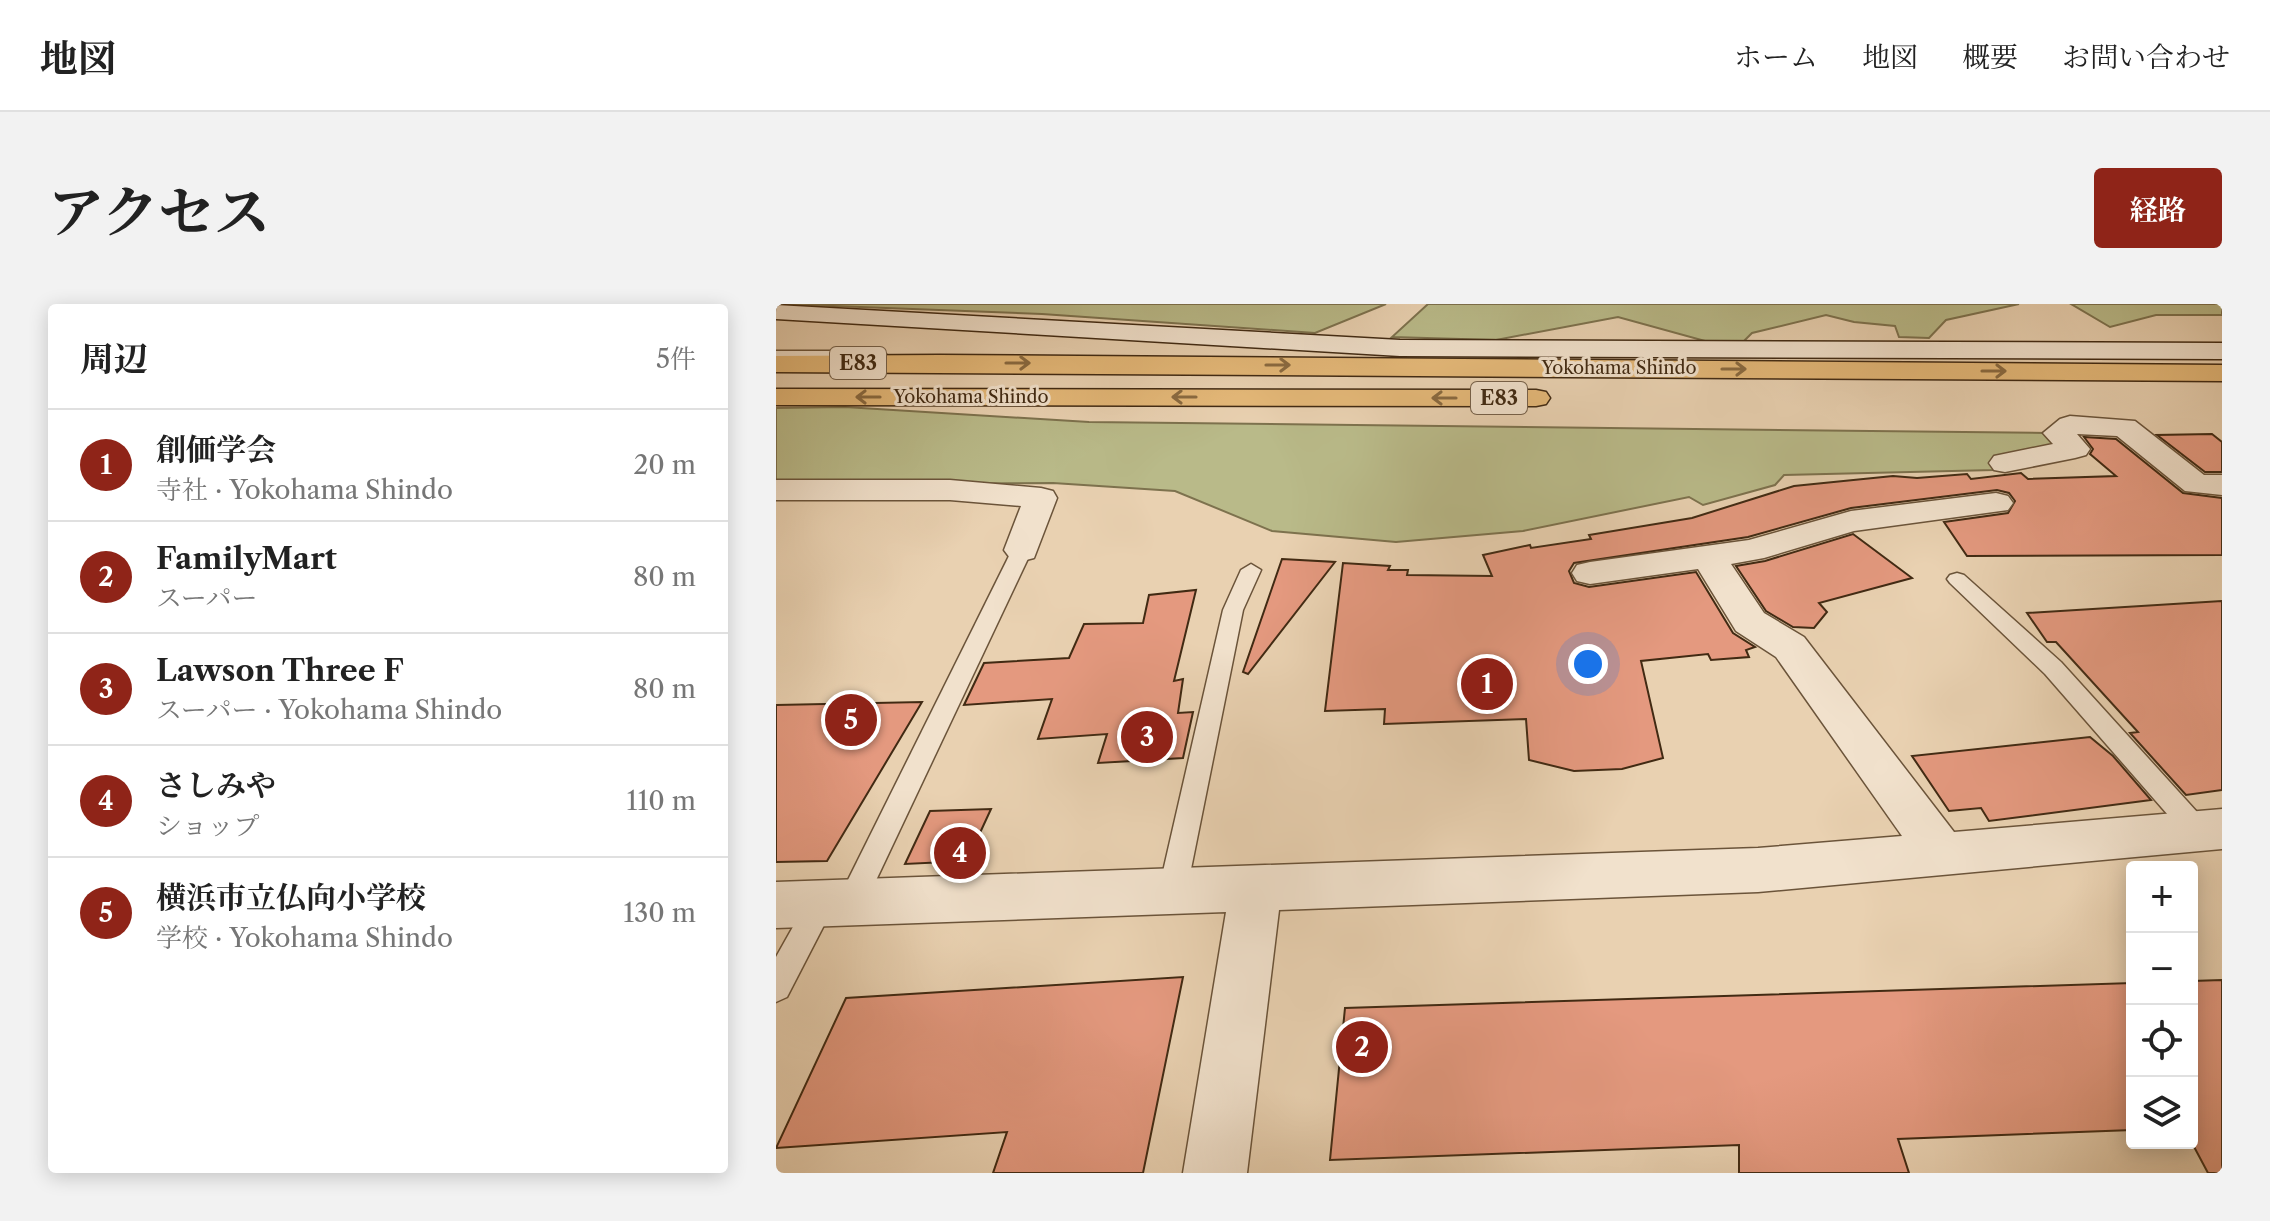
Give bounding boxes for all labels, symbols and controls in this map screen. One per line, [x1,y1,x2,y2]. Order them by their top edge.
text: 地図 [40,35,116,82]
text: ホーム [1734,40,1818,74]
text: 地図 [1862,40,1918,74]
text: 概要 [1962,40,2018,74]
text: お問い合わせ [2062,40,2230,74]
button: 経路 [2094,168,2222,248]
text: アクセス [48,178,270,247]
text: 周辺 [80,338,148,380]
text: 5件 [656,343,696,375]
road number: E83 [830,347,886,379]
one-way arrow [1004,355,1031,371]
street label: Yokohama Shindo [1541,357,1696,379]
one-way arrow [1264,358,1291,373]
one-way arrow [1720,361,1747,377]
one-way arrow [1980,363,2007,379]
road number: E83 [1471,382,1527,414]
street label: Yokohama Shindo [893,386,1048,408]
one-way arrow [855,389,882,405]
one-way arrow [1171,389,1198,405]
one-way arrow [1431,390,1458,406]
text: 創価学会 [156,431,276,468]
text: 1 [100,449,112,481]
text: 20 m [633,449,696,481]
text: 寺社 · Yokohama Shindo [156,474,453,506]
text: FamilyMart [156,540,337,577]
text: 2 [98,561,114,593]
text: 80 m [633,561,696,593]
text: スーパー [156,582,257,614]
your location [1568,644,1608,684]
text: Lawson Three F [156,652,404,689]
pin: 1 [1461,654,1513,714]
text: 3 [99,673,113,705]
text: 80 m [633,673,696,705]
pin: 5 [825,690,877,750]
text: スーパー · Yokohama Shindo [156,694,502,726]
pin: 3 [1121,707,1173,767]
text: さしみや [156,767,276,804]
text: 4 [98,785,114,817]
text: 110 m [627,785,696,817]
text: ショップ [156,810,259,842]
pin: 4 [934,823,986,883]
map controls [2126,861,2198,1149]
button: + [2126,861,2198,933]
text: 横浜市立仏向小学校 [156,879,426,916]
text: 5 [99,897,113,929]
text: 130 m [623,897,696,929]
text: 学校 · Yokohama Shindo [156,922,453,954]
button: − [2126,933,2198,1005]
button: locate [2126,1005,2198,1077]
pin: 2 [1336,1017,1388,1077]
button: layers [2126,1077,2198,1149]

